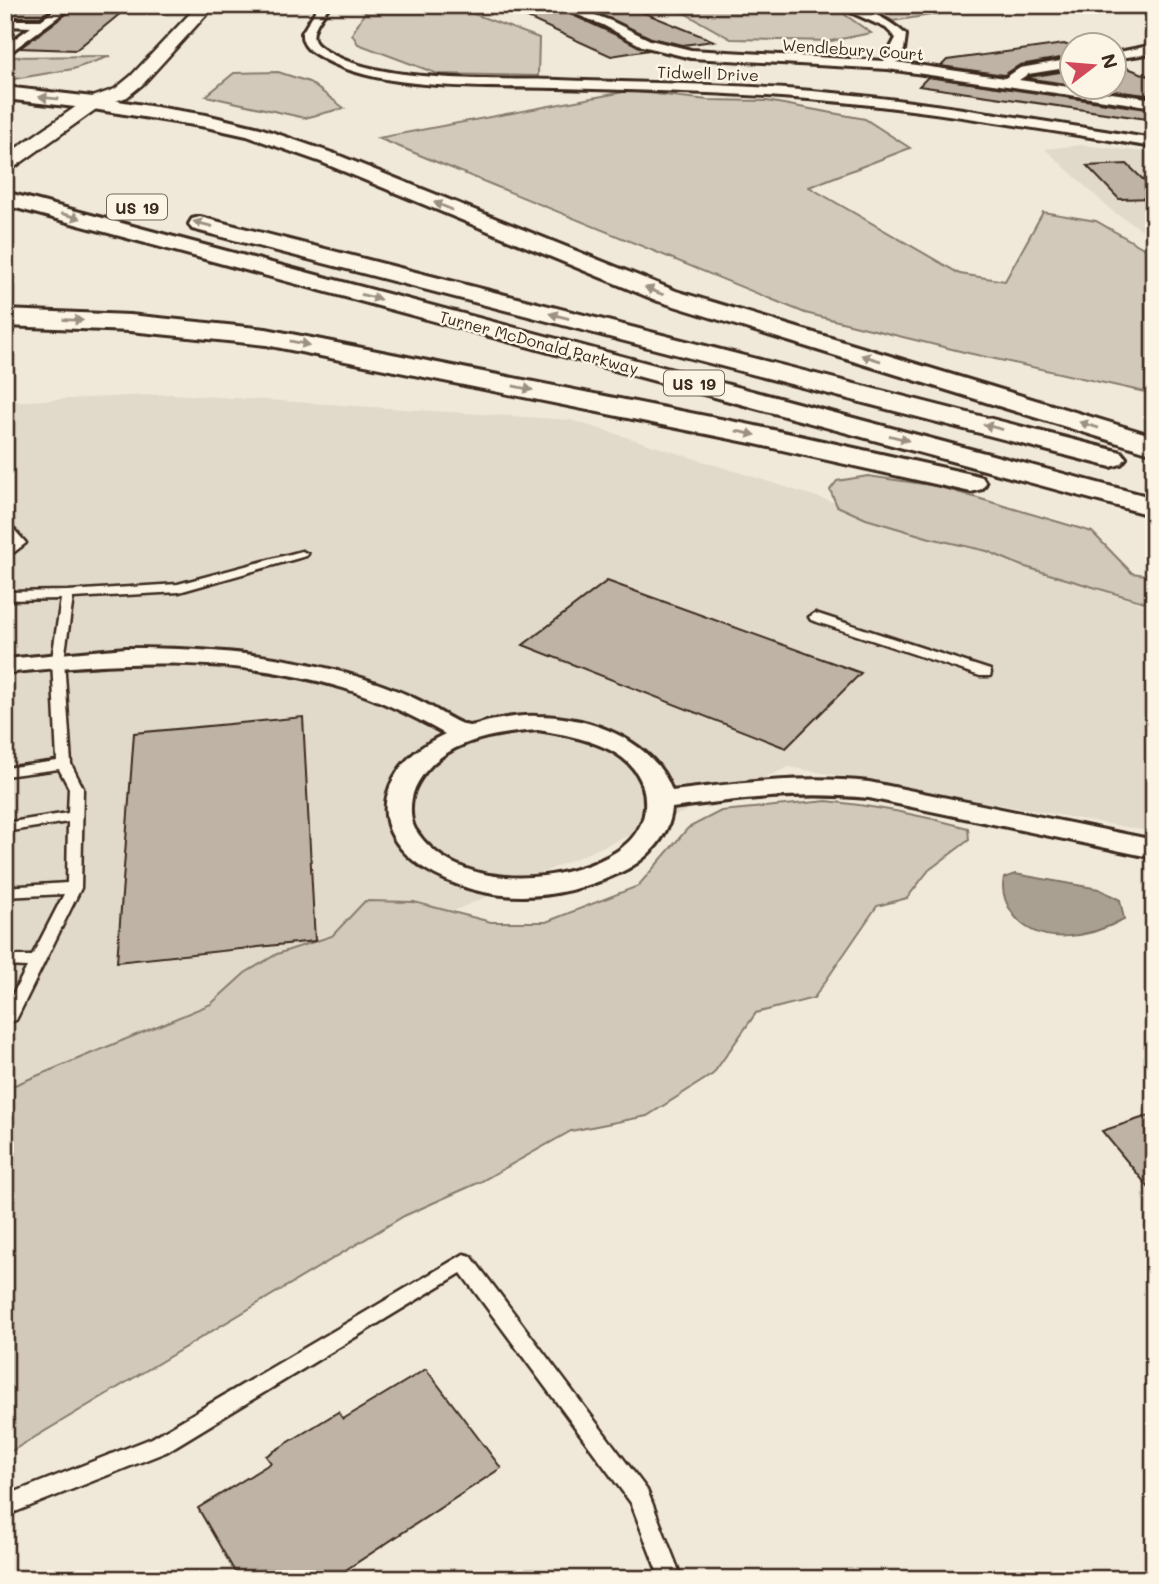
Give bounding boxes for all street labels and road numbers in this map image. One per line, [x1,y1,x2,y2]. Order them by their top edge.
street label: Wendlebury Court [781,34,925,64]
street label: Tidwell Drive [657,61,759,85]
road number: US 19 [107,195,167,220]
street label: Turner McDonald Parkway [437,305,641,379]
road number: US 19 [664,370,724,396]

